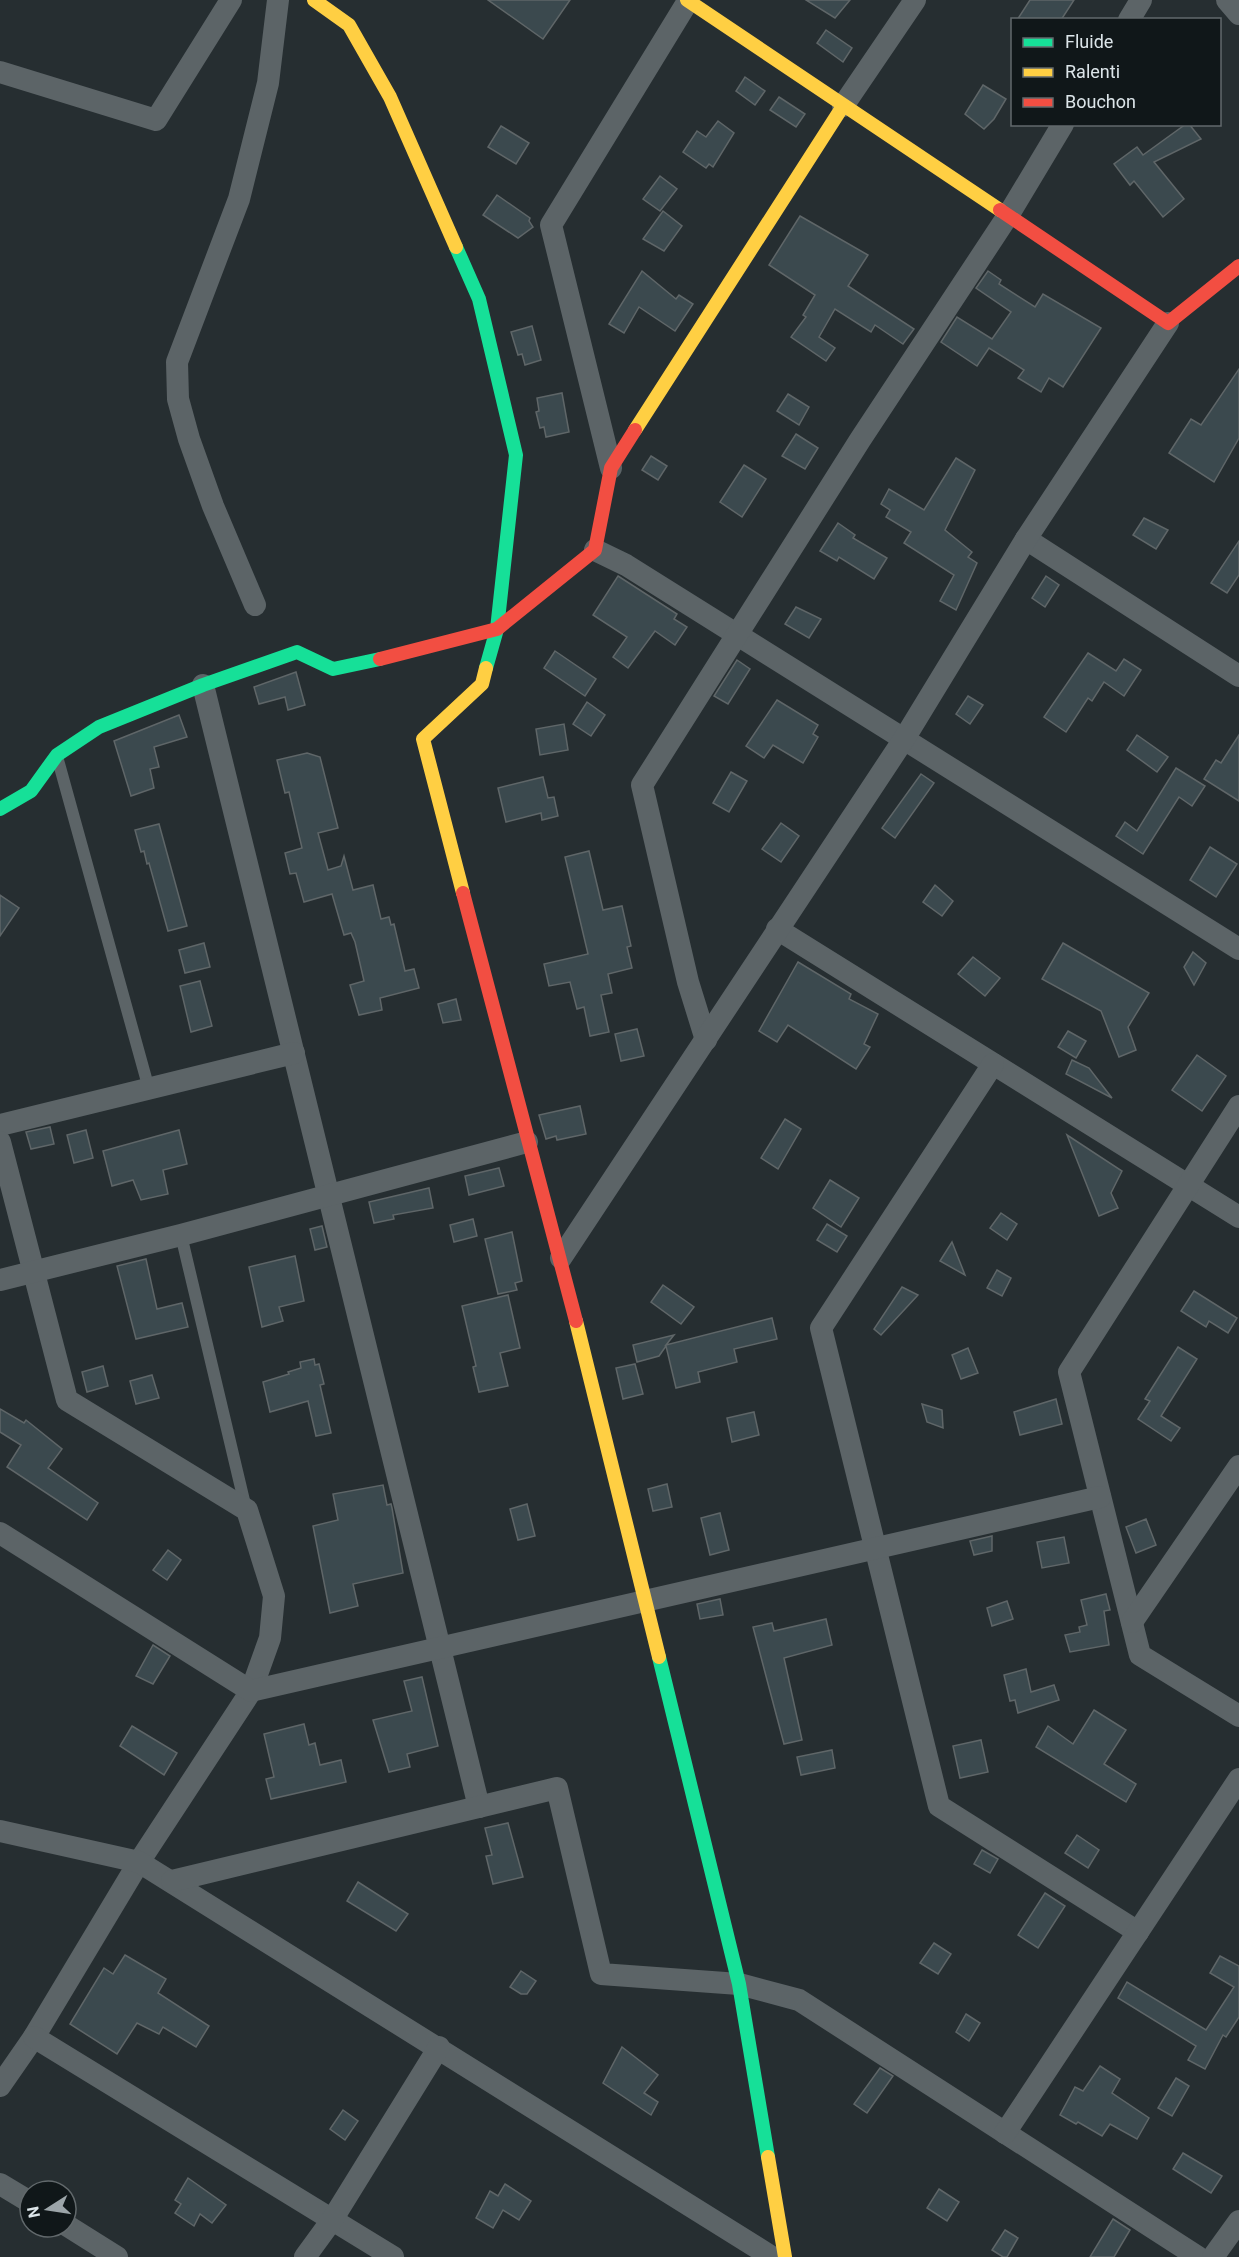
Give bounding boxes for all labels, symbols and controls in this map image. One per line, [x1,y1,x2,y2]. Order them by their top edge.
legend [1011,18,1221,126]
text: Fluide [1065,31,1113,52]
text: Ralenti [1065,61,1120,82]
text: Bouchon [1065,91,1136,112]
north arrow [18,2179,78,2239]
text: N [23,2205,44,2220]

